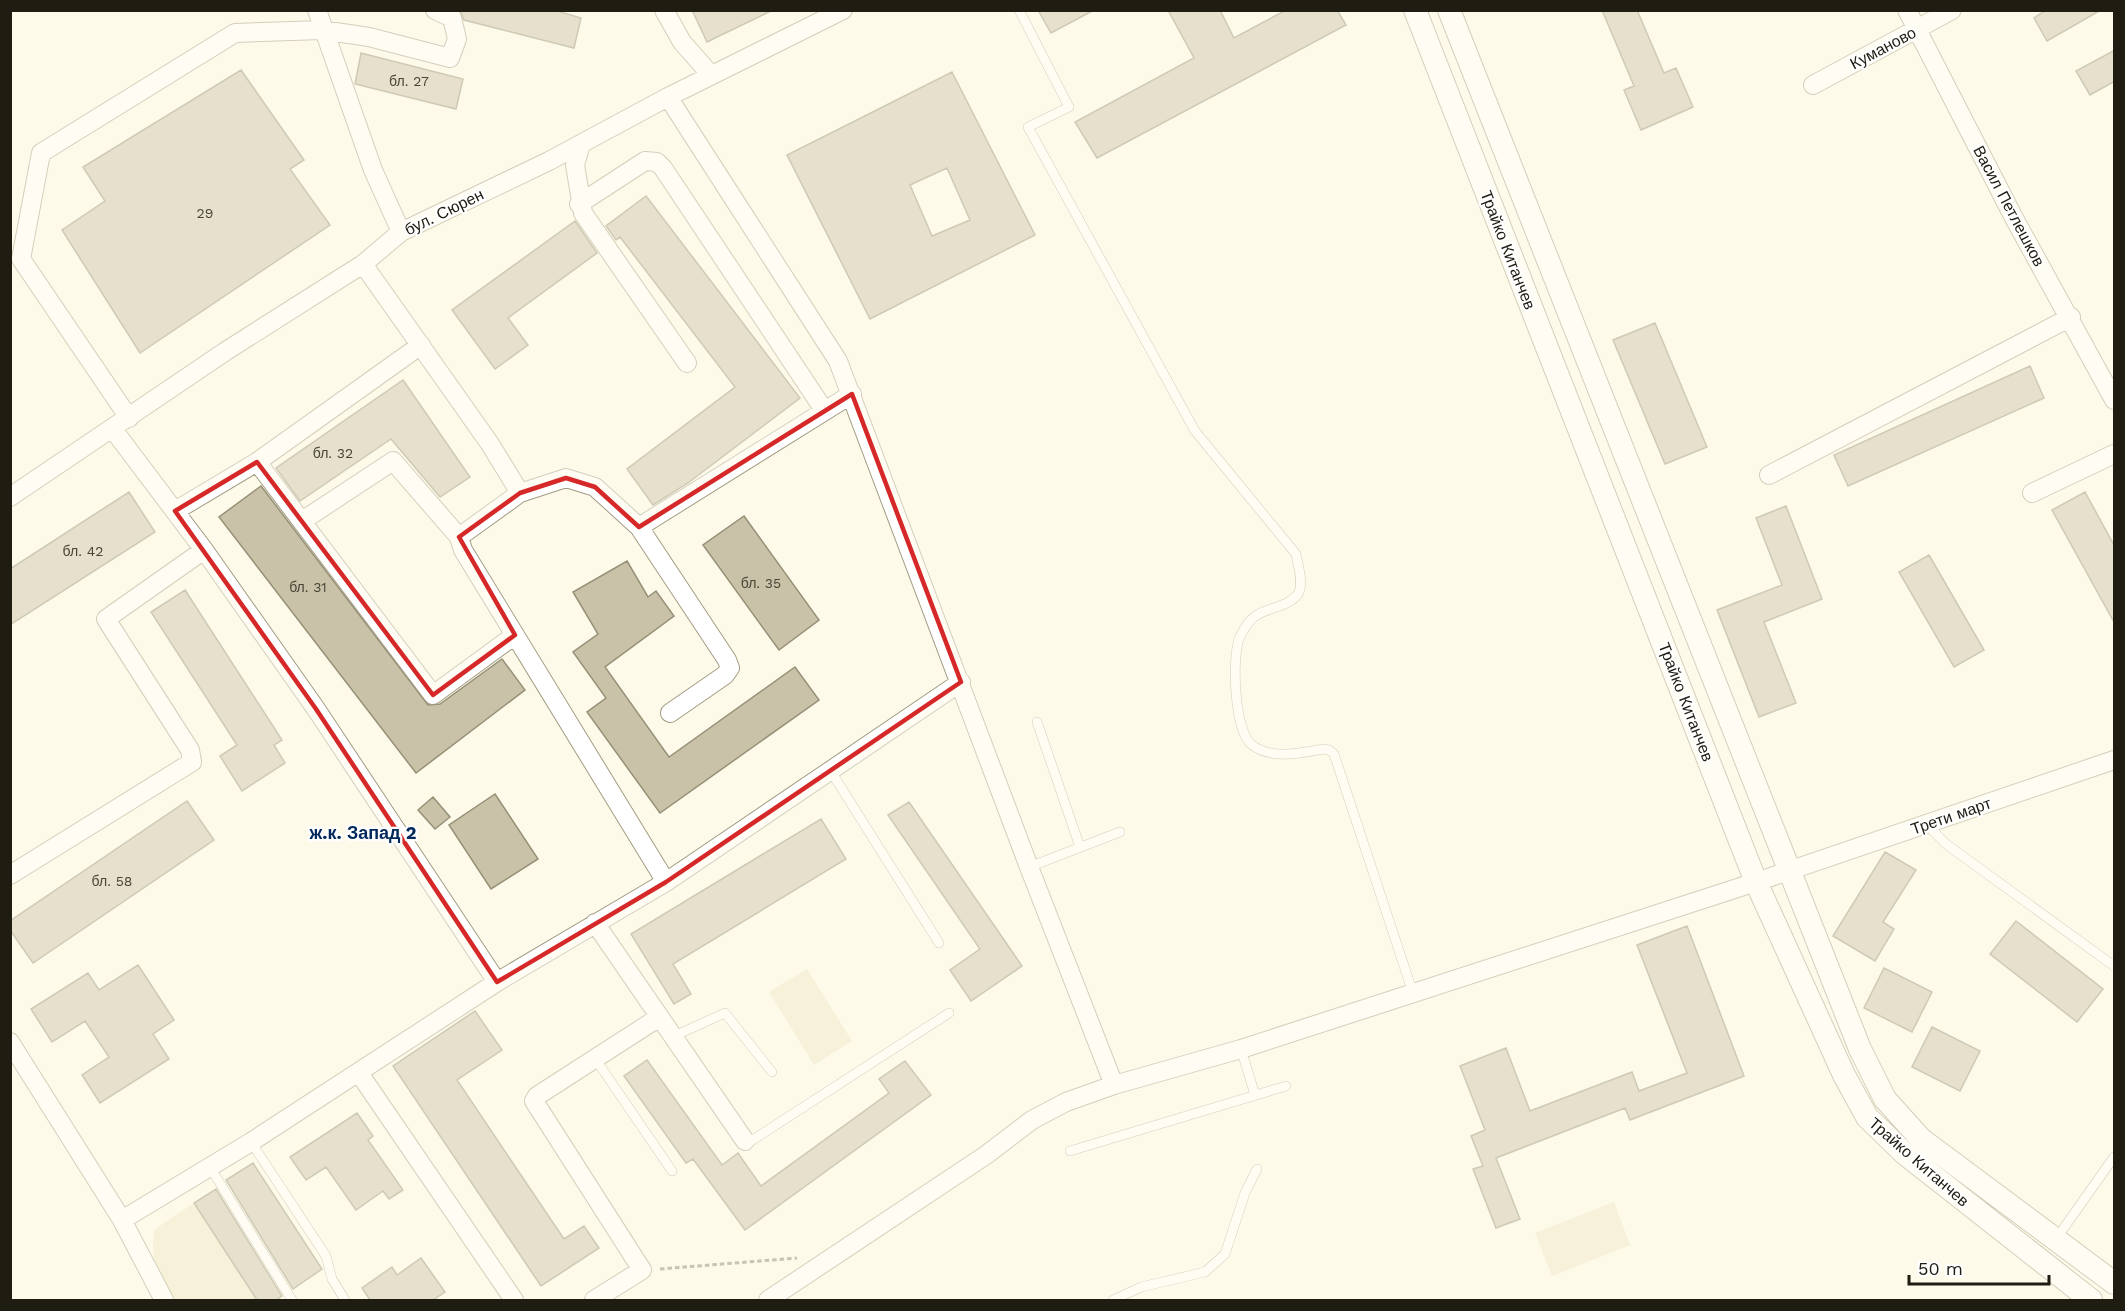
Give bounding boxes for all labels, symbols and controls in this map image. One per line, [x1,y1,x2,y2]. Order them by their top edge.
street label: Куманово [1847,23,1919,73]
house number: бл. 27 [389,73,429,89]
street label: Васил Петлешков [1969,142,2049,270]
street label: бул. Сюрен [401,185,487,239]
street label: Трайко Китанчев [1477,188,1539,312]
house number: 29 [197,205,213,221]
house number: бл. 32 [313,445,353,461]
house number: бл. 42 [63,543,103,559]
house number: бл. 35 [741,575,781,591]
house number: бл. 31 [289,579,327,595]
street label: Трайко Китанчев [1655,640,1717,764]
street label: Трети март [1908,793,1994,839]
district label: ж.к. Запад 2 [309,822,416,843]
house number: бл. 58 [92,873,132,889]
street label: Трайко Китанчев [1865,1113,1973,1211]
scale bar [1909,1248,2048,1286]
text: 50 m [1918,1258,1963,1279]

